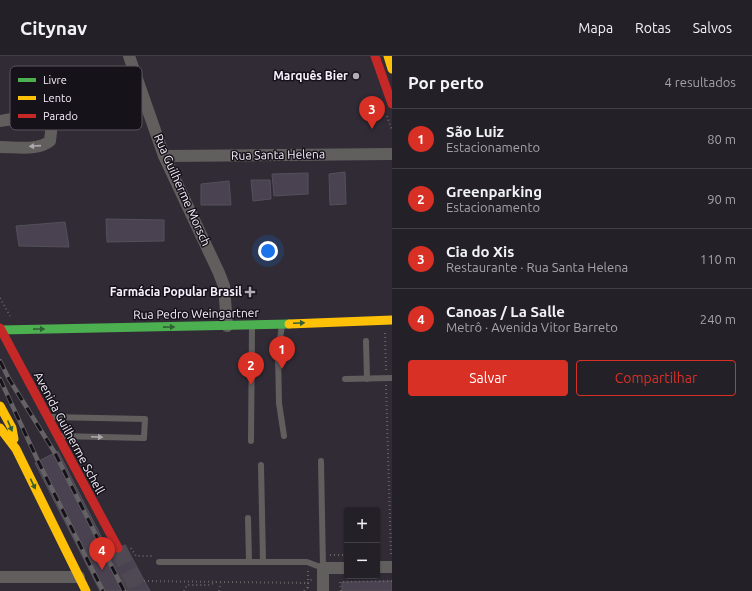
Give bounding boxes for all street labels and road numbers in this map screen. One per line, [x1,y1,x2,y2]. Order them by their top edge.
street label: Rua Guilherme Morsch [152,132,213,248]
street label: Rua Santa Helena [231,147,325,162]
street label: Rua Pedro Weingartner [133,306,259,321]
street label: Avenida Guilherme Schell [32,370,107,496]

